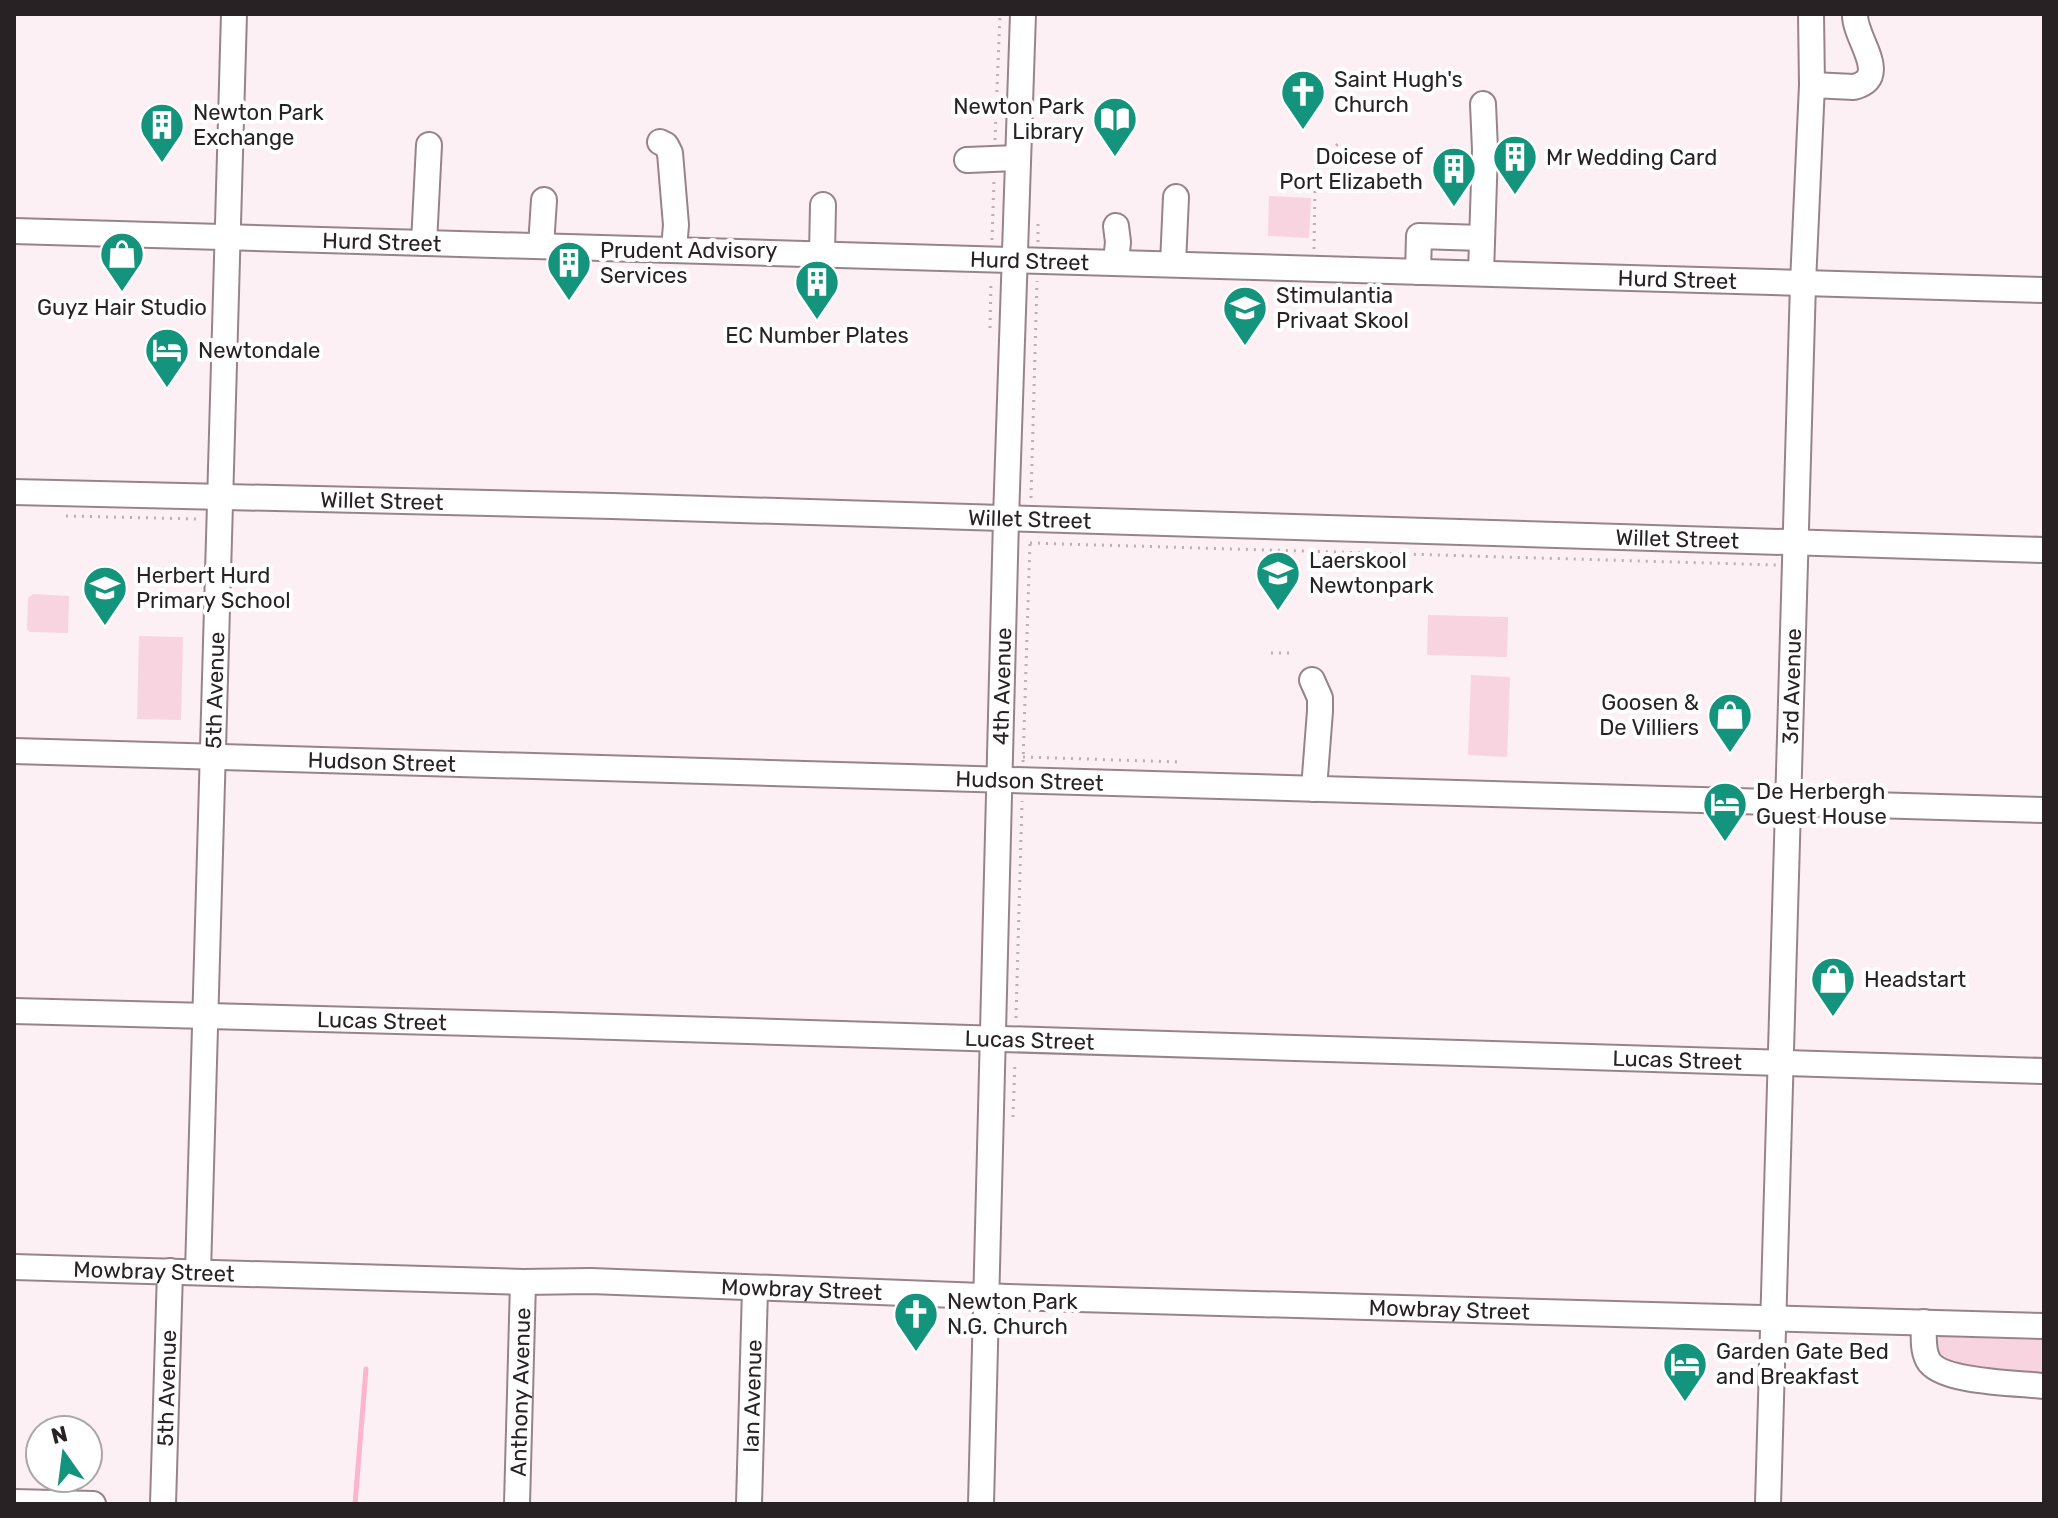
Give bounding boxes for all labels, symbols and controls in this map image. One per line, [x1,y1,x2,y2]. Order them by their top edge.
place label: Saint Hugh's Church [1334,66,1463,118]
church icon: Saint Hugh's Church [1279,68,1327,131]
place label: Newton Park Library [953,93,1085,145]
library icon: Newton Park Library [1091,95,1139,158]
place label: Newton Park Exchange [193,99,324,151]
building icon: Newton Park Exchange [138,101,186,164]
building icon: Mr Wedding Card [1491,133,1539,196]
place label: Doicese of Port Elizabeth [1279,143,1424,195]
place label: Mr Wedding Card [1546,144,1717,171]
building icon: Doicese of Port Elizabeth [1430,145,1478,208]
street label: Hurd Street [322,226,442,257]
shop icon: Guyz Hair Studio [98,230,146,293]
place label: Prudent Advisory Services [600,237,777,289]
building icon: Prudent Advisory Services [545,239,593,302]
street label: Hurd Street [970,245,1090,276]
building icon: EC Number Plates [793,258,841,321]
street label: Hurd Street [1617,264,1738,295]
place label: Stimulantia Privaat Skool [1276,282,1409,334]
school or university icon: Stimulantia Privaat Skool [1221,284,1269,347]
place label: Guyz Hair Studio [37,294,207,321]
place label: EC Number Plates [725,322,909,349]
hotel icon: Newtondale [143,326,191,389]
place label: Newtondale [198,337,320,364]
street label: Willet Street [320,486,444,516]
street label: Willet Street [967,503,1092,534]
street label: Willet Street [1615,523,1740,554]
place label: Laerskool Newtonpark [1309,547,1434,599]
school or university icon: Laerskool Newtonpark [1254,549,1302,612]
place label: Herbert Hurd Primary School [136,562,291,614]
school or university icon: Herbert Hurd Primary School [81,564,129,627]
street label: 4th Avenue [987,627,1017,745]
street label: 3rd Avenue [1776,628,1807,745]
street label: 5th Avenue [199,631,230,749]
place label: Goosen & De Villiers [1599,689,1699,741]
shop icon: Goosen & De Villiers [1706,691,1754,754]
street label: Hudson Street [307,746,457,777]
street label: Hudson Street [955,765,1104,796]
place label: De Herbergh Guest House [1756,778,1887,830]
hotel icon: De Herbergh Guest House [1701,780,1749,843]
shop icon: Headstart [1809,955,1857,1018]
place label: Headstart [1864,966,1967,993]
street label: Lucas Street [317,1005,448,1036]
street label: Lucas Street [964,1024,1095,1055]
street label: Lucas Street [1612,1044,1743,1075]
street label: Mowbray Street [73,1255,235,1287]
street label: Mowbray Street [721,1273,883,1306]
place label: Newton Park N.G. Church [947,1288,1078,1340]
church icon: Newton Park N.G. Church [892,1290,940,1353]
street label: Mowbray Street [1368,1294,1531,1325]
street label: Anthony Avenue [504,1307,536,1477]
street label: 5th Avenue [151,1329,182,1447]
place label: Garden Gate Bed and Breakfast [1716,1338,1889,1390]
street label: Ian Avenue [737,1339,767,1453]
hotel icon: Garden Gate Bed and Breakfast [1661,1340,1709,1403]
north arrow [24,1414,104,1494]
text: N [48,1420,70,1450]

